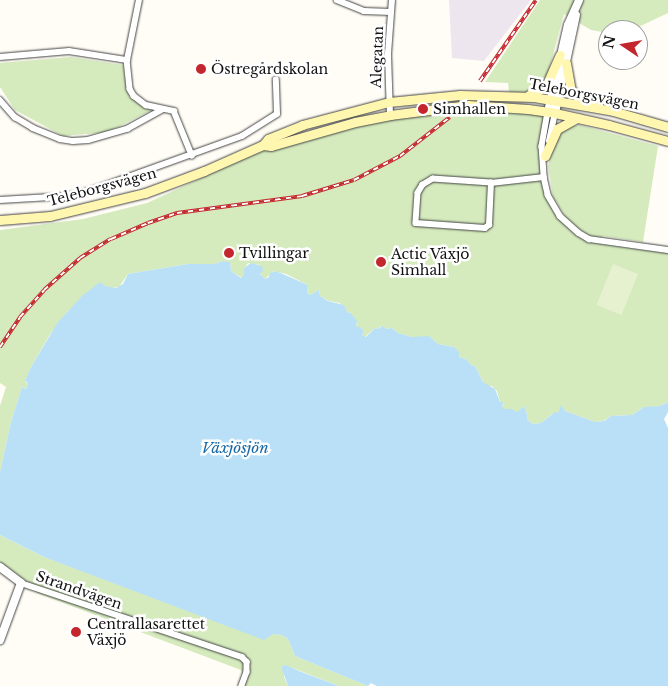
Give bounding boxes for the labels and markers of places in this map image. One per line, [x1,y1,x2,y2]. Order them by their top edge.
place label: Östregårdskolan [211,61,328,77]
marker: Östregårdskolan [195,63,207,75]
place label: Simhallen [433,101,506,117]
marker: Simhallen [417,103,429,115]
place label: Tvillingar [239,245,309,261]
place label: Actic Växjö Simhall [391,246,470,278]
marker: Tvillingar [223,247,235,259]
marker: Actic Växjö Simhall [375,256,387,268]
place label: Centrallasarettet Växjö [87,616,205,648]
marker: Centrallasarettet Växjö [69,625,83,639]

